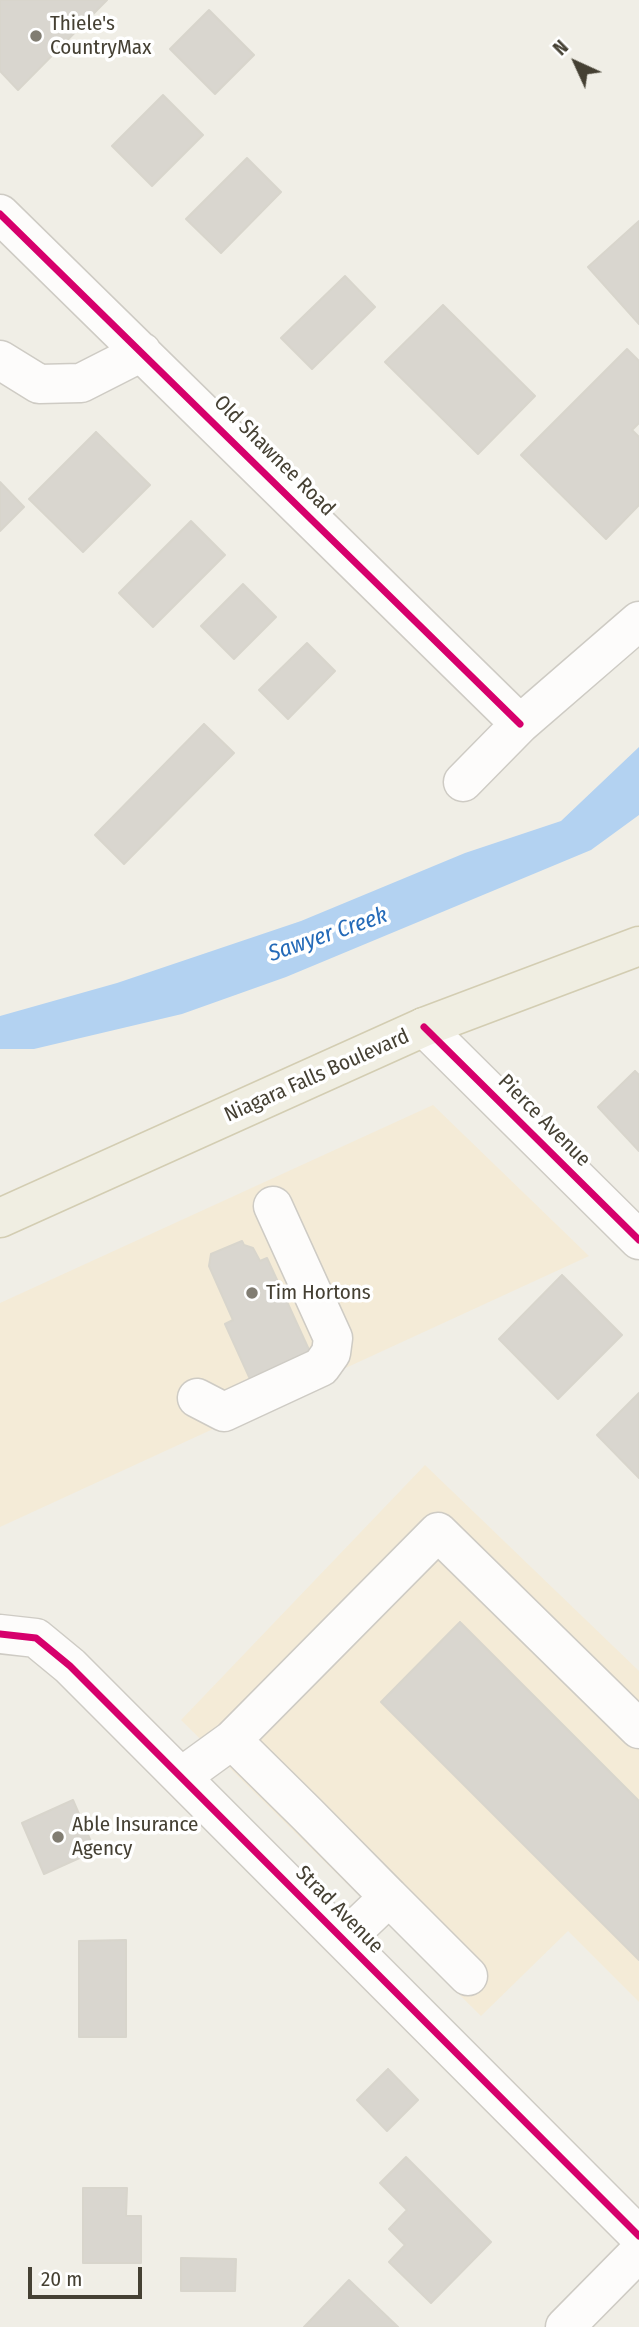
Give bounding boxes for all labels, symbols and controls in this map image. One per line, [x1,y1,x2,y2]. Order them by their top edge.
place label: Thiele's CountryMax [50,11,151,61]
marker: Thiele's CountryMax [28,28,44,44]
north arrow [541,28,611,98]
text: N [549,36,573,60]
street label: Old Shawnee Road [208,390,340,522]
water label: Sawyer Creek [265,902,391,968]
street label: Niagara Falls Boulevard [221,1024,413,1128]
street label: Pierce Avenue [493,1070,595,1172]
place label: Tim Hortons [266,1280,371,1306]
marker: Tim Hortons [244,1285,260,1301]
place label: Able Insurance Agency [72,1812,198,1862]
marker: Able Insurance Agency [50,1829,66,1845]
street label: Strad Avenue [290,1861,388,1959]
scale bar [32,2254,145,2298]
text: 20 m [41,2266,82,2292]

